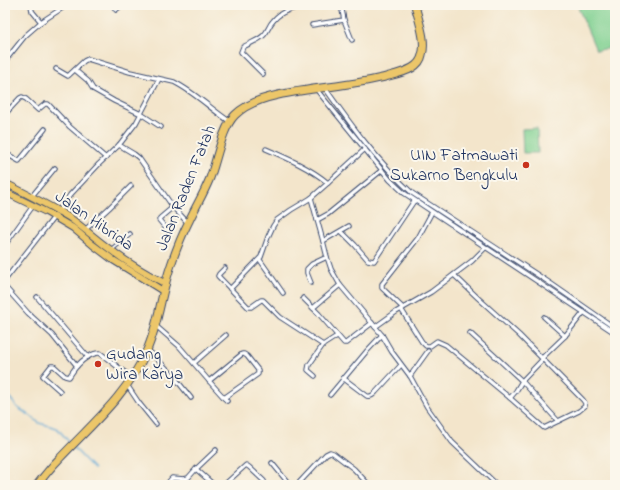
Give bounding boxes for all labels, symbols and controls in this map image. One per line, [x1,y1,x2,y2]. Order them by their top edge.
street label: Jalan Raden Fatah [149,121,223,255]
place label: UIN Fatmawati Sukarno Bengkulu [390,143,518,190]
marker: UIN Fatmawati Sukarno Bengkulu [521,160,531,170]
street label: Jalan Hibrida [50,185,138,257]
place label: Gudang Wira Karya [106,342,183,388]
marker: Gudang Wira Karya [93,359,103,369]

